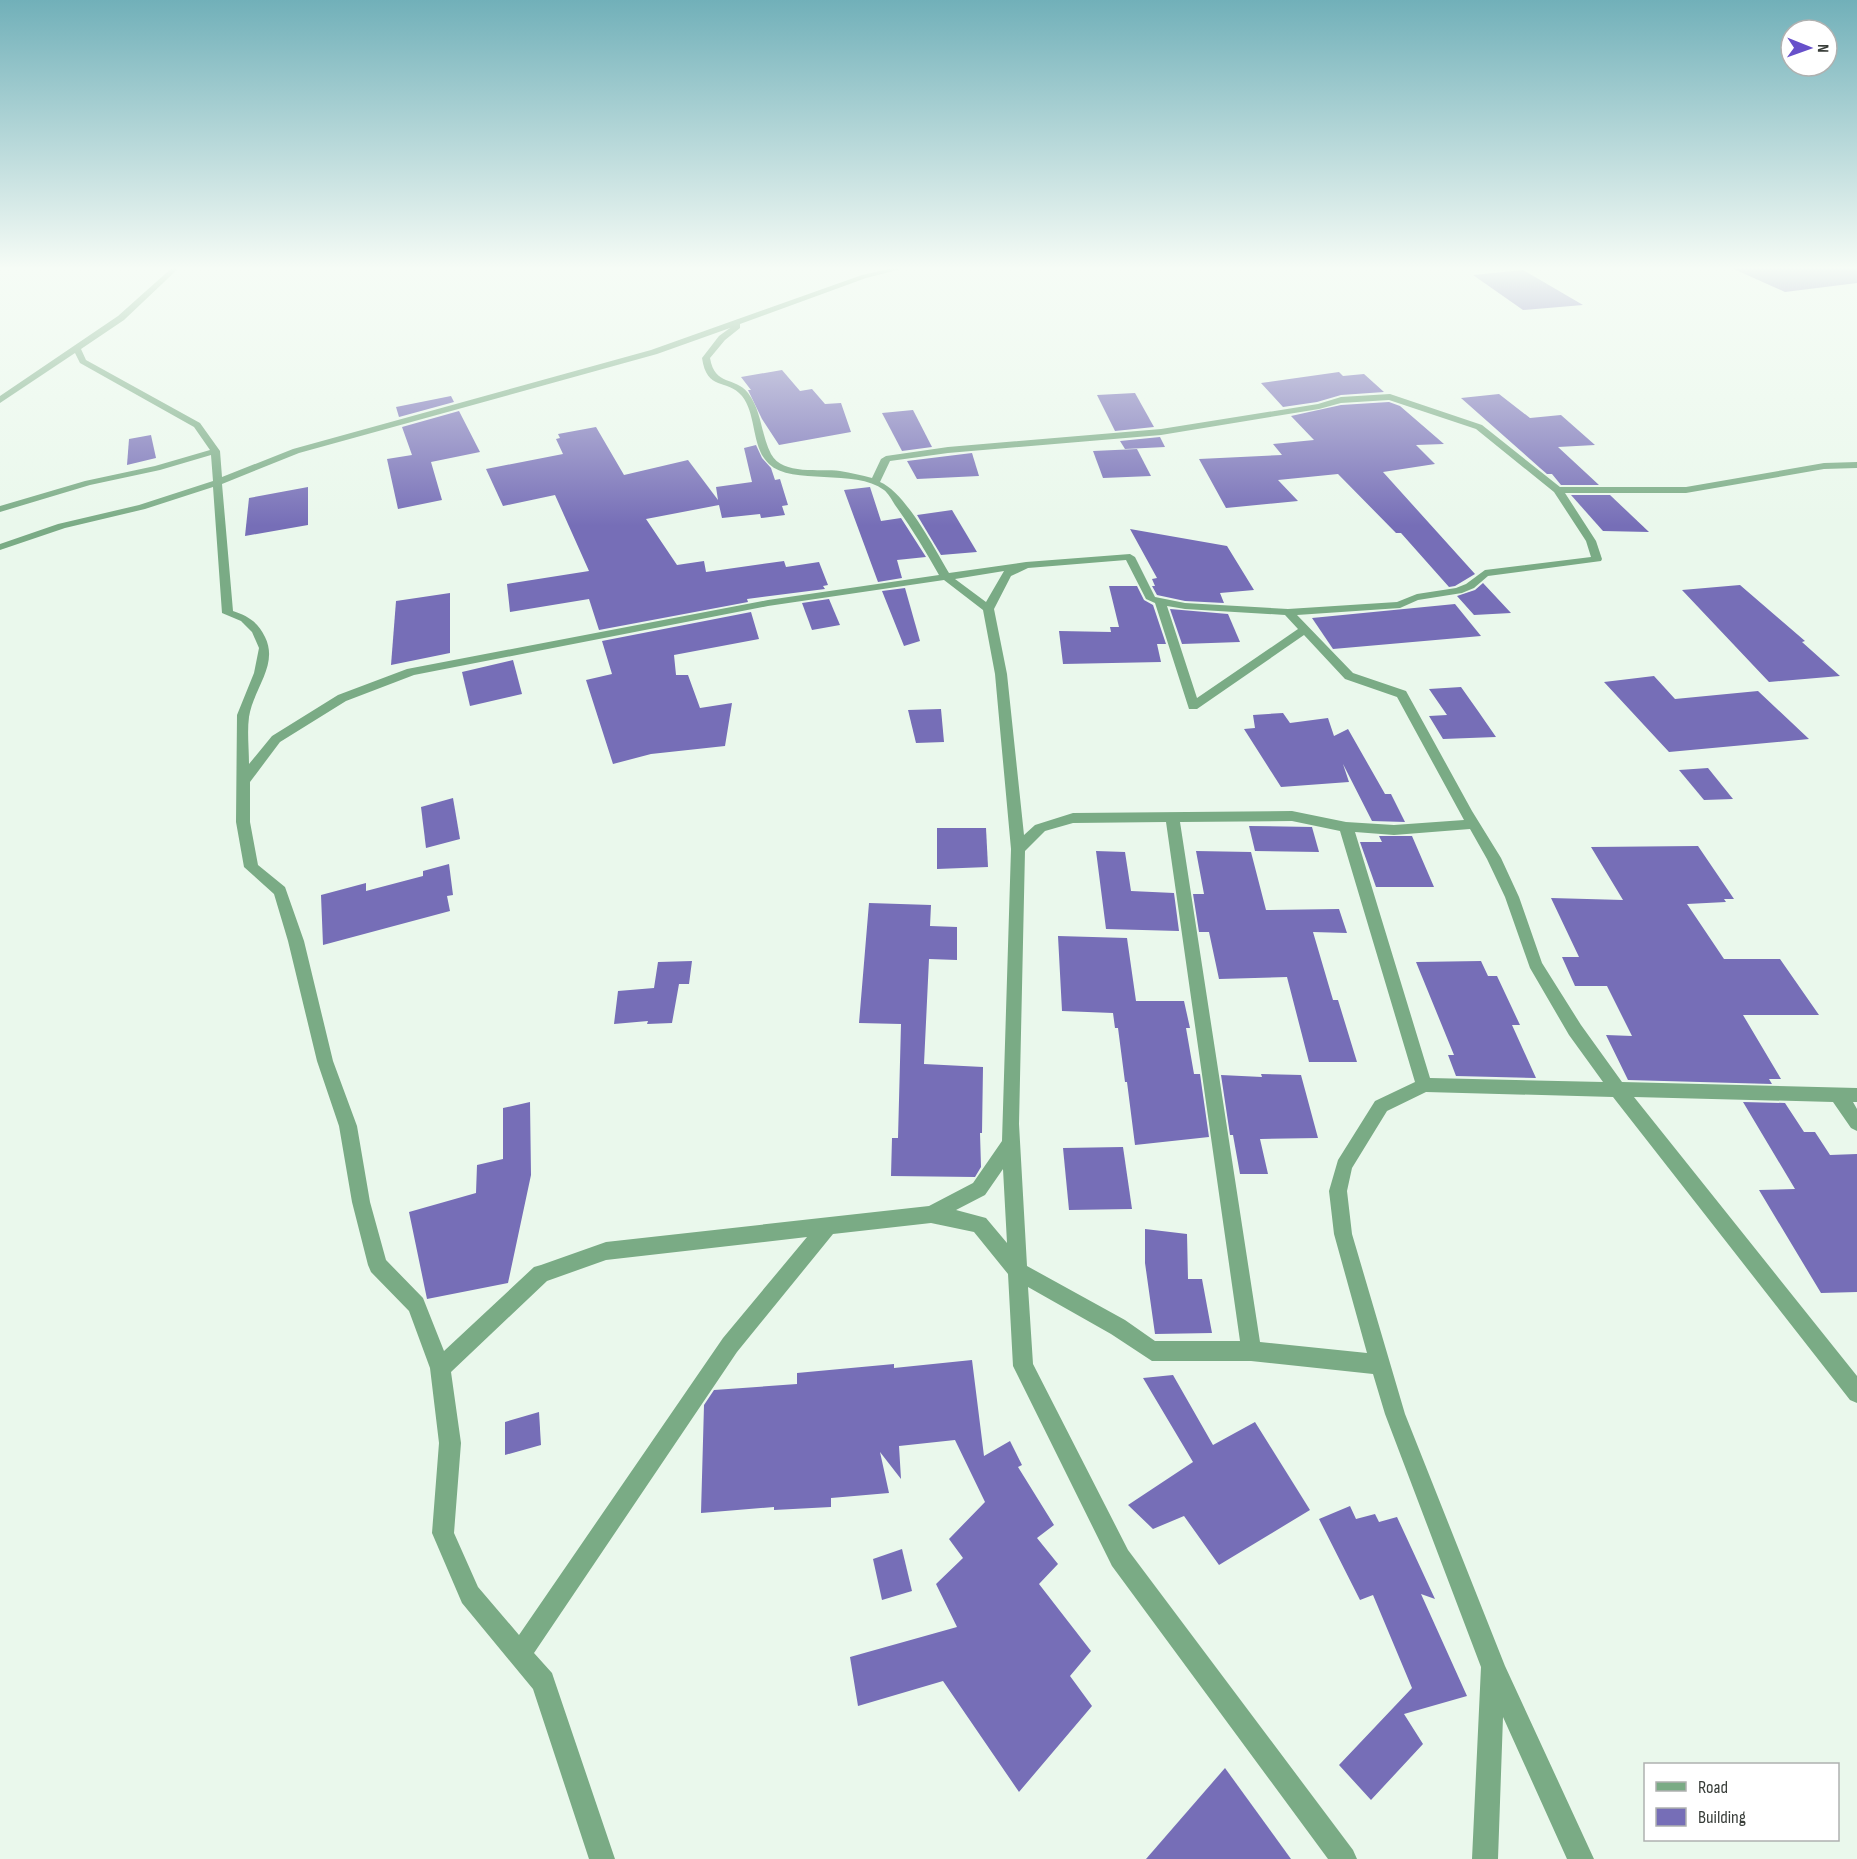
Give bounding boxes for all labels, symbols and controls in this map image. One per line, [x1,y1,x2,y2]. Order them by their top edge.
north arrow [1779,18,1839,78]
text: N [1813,44,1832,53]
legend [1644,1763,1839,1841]
text: Road [1698,1777,1728,1798]
text: Building [1698,1807,1746,1828]

